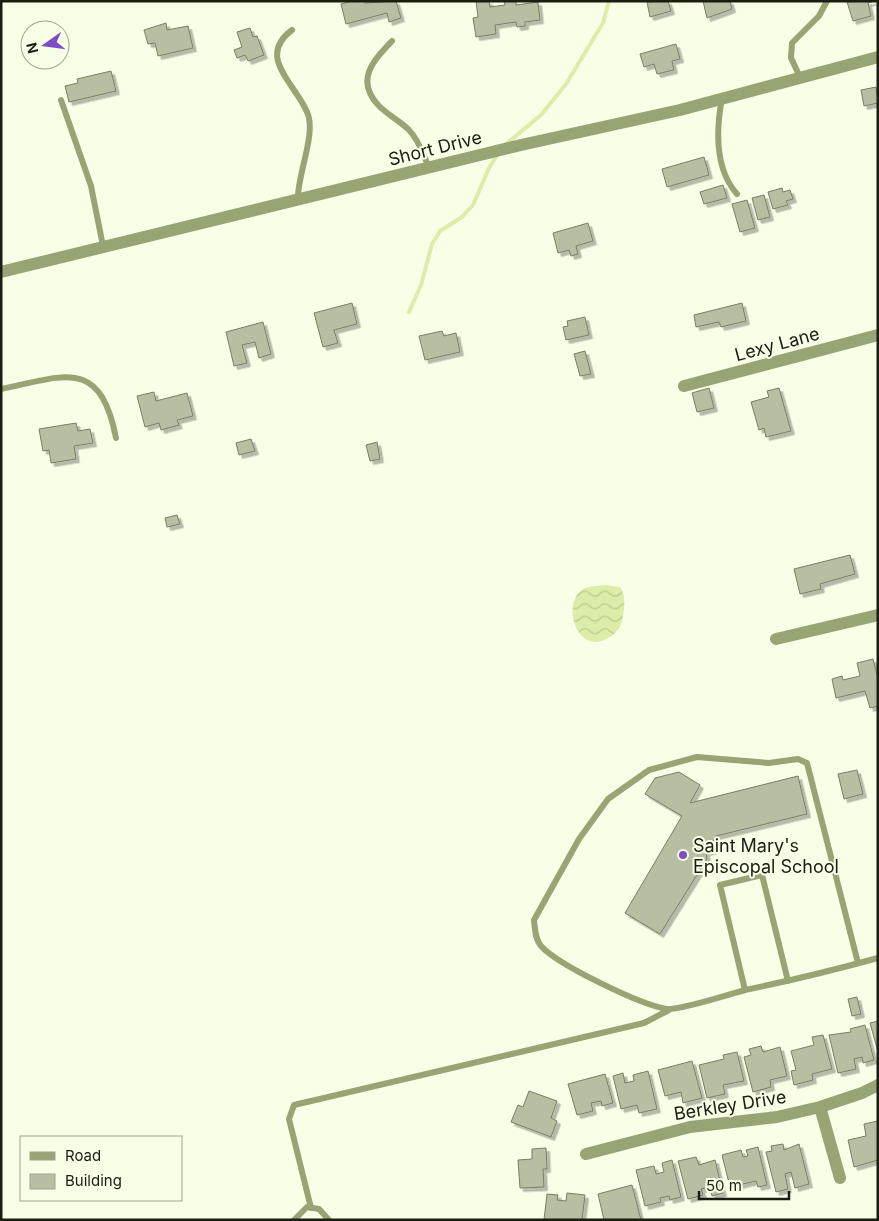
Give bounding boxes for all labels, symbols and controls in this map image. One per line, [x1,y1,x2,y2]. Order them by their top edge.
north arrow [20,20,70,70]
text: N [22,41,41,55]
street label: Short Drive [386,126,484,170]
street label: Lexy Lane [732,323,822,365]
place label: Saint Mary's Episcopal School [693,835,839,877]
marker: Saint Mary's Episcopal School [677,849,689,861]
street label: Berkley Drive [672,1086,788,1124]
legend [20,1136,182,1201]
text: Road [65,1146,101,1165]
scale bar [699,1168,789,1200]
text: Building [65,1171,122,1190]
text: 50 m [706,1176,742,1195]

